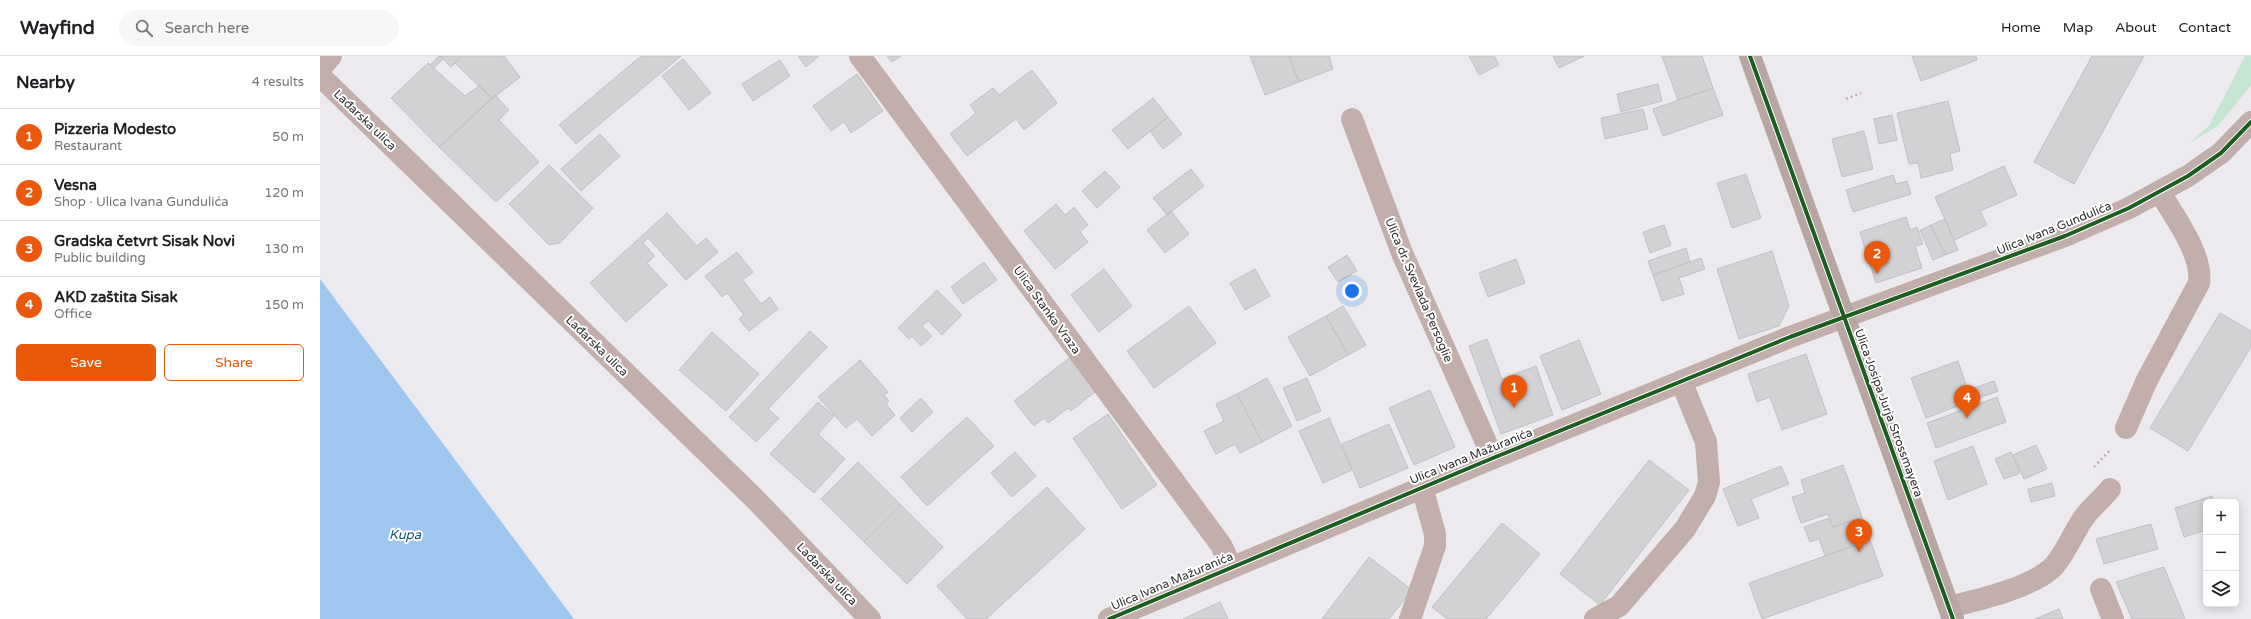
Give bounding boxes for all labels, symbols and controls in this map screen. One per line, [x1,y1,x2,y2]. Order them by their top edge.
search box [119,10,399,46]
text: Wayfind [20,17,95,39]
icon: search [133,17,155,39]
text: Search here [165,19,249,37]
text: Home [2001,19,2041,36]
text: Map [2063,19,2093,36]
text: About [2115,19,2157,36]
text: Contact [2179,19,2231,36]
text: Nearby [16,72,75,93]
text: 4 results [252,74,304,90]
street label: Lađarska ulica [331,87,399,153]
text: Pizzeria Modesto [54,120,176,138]
text: 1 [25,129,33,145]
text: 50 m [272,129,304,145]
text: Restaurant [54,138,122,154]
text: Vesna [54,176,97,194]
text: 2 [25,185,33,201]
text: 120 m [264,185,304,201]
text: Shop · Ulica Ivana Gundulića [54,194,229,210]
street label: Ulica Ivana Gundulića [1995,199,2113,257]
street label: Ulica dr. Svevlada Persoglie [1382,216,1456,364]
text: Gradska četvrt Sisak Novi [54,232,235,250]
text: 3 [25,241,33,257]
text: 130 m [264,241,304,257]
pin: 2 [1864,241,1890,274]
text: Public building [54,250,146,266]
street label: Ulica Stanka Vraza [1010,263,1084,357]
your location [1342,281,1362,301]
text: AKD zaštita Sisak [54,288,178,306]
text: 4 [25,297,33,313]
text: 150 m [264,297,304,313]
text: Office [54,306,92,322]
street label: Lađarska ulica [563,313,631,379]
street label: Ulica Josipa Jurja Strossmayera [1852,327,1926,499]
button: Save [16,344,156,381]
button: Share [164,344,304,381]
pin: 1 [1501,375,1527,408]
pin: 4 [1954,385,1980,418]
street label: Ulica Ivana Mažuranića [1408,425,1534,487]
map controls [2203,499,2239,607]
button: + [2203,499,2239,535]
pin: 3 [1846,519,1872,552]
water label: Kupa [389,527,422,543]
button: − [2203,535,2239,571]
street label: Lađarska ulica [794,540,860,608]
street label: Ulica Ivana Mažuranića [1109,549,1235,613]
button: layers [2203,571,2239,607]

